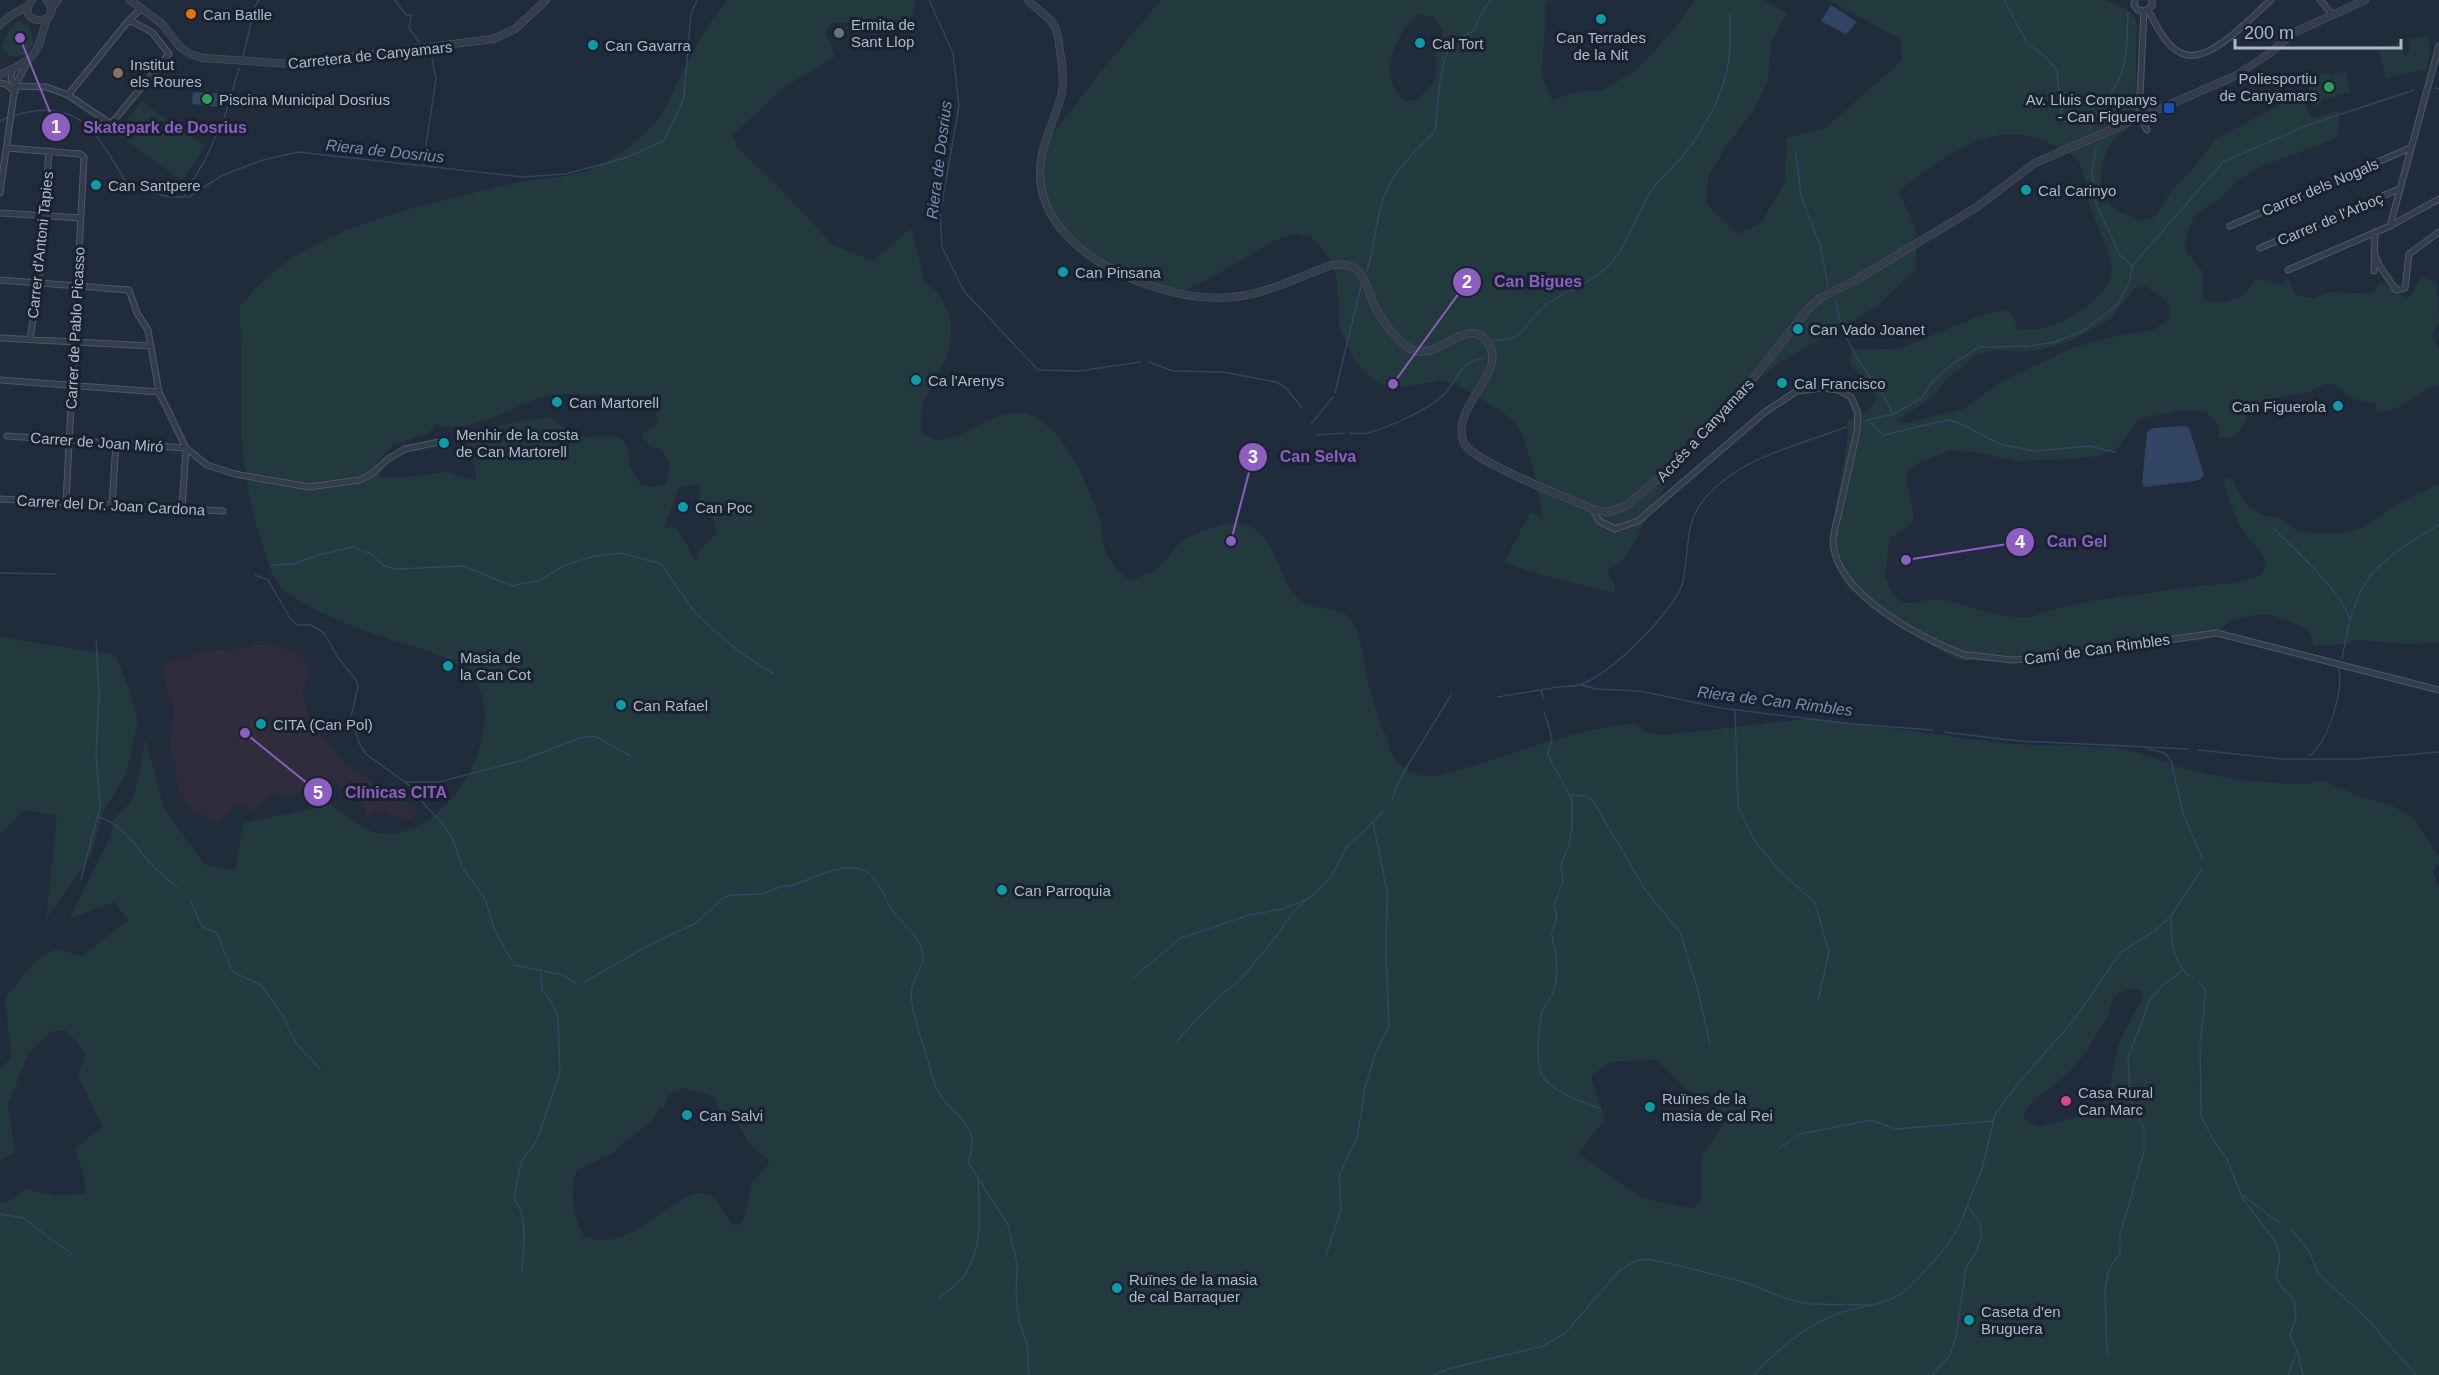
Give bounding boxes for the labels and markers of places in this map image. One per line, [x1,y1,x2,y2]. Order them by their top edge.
place label: Can Batlle [203,6,272,23]
marker: Can Batlle [184,7,198,21]
marker: Can Terrades de la Nit [1594,12,1608,26]
place label: Ermita de Sant Llop [851,16,915,50]
marker: Ermita de Sant Llop [832,26,846,40]
place label: Can Terrades de la Nit [1556,29,1646,63]
place label: Cal Tort [1432,35,1484,52]
marker: Cal Tort [1413,36,1427,50]
place label: Can Gavarra [605,37,692,54]
marker: Can Gavarra [586,38,600,52]
place label: Institut els Roures [130,56,202,90]
marker: Institut els Roures [111,66,125,80]
place label: Poliesportiu de Canyamars [2219,70,2317,104]
marker: Poliesportiu de Canyamars [2322,80,2336,94]
place label: Piscina Municipal Dosrius [219,91,390,108]
place label: Av. Lluis Companys - Can Figueres [2026,91,2157,125]
marker: Piscina Municipal Dosrius [200,92,214,106]
marker: Av. Lluis Companys - Can Figueres [2162,101,2176,115]
callout: Skatepark de Dosrius [41,110,259,144]
place label: Can Santpere [108,177,201,194]
marker: Can Santpere [89,178,103,192]
place label: Cal Carinyo [2038,182,2116,199]
marker: Cal Carinyo [2019,183,2033,197]
place label: Can Pinsana [1075,264,1162,281]
marker: Can Pinsana [1056,265,1070,279]
callout: Can Bigues [1452,265,1594,299]
place label: Can Vado Joanet [1810,321,1926,338]
marker: Can Vado Joanet [1791,322,1805,336]
place label: Ca l'Arenys [928,372,1004,389]
marker: Ca l'Arenys [909,373,923,387]
place label: Cal Francisco [1794,375,1886,392]
marker: Cal Francisco [1775,376,1789,390]
place label: Can Martorell [569,394,659,411]
marker: Can Martorell [550,395,564,409]
place label: Can Figuerola [2232,398,2327,415]
marker: Can Figuerola [2331,399,2345,413]
place label: Menhir de la costa de Can Martorell [456,426,579,460]
marker: Menhir de la costa de Can Martorell [437,436,451,450]
callout: Can Selva [1238,440,1368,474]
place label: Can Poc [695,499,753,516]
marker: Can Poc [676,500,690,514]
callout: Can Gel [2005,525,2119,559]
place label: Masia de la Can Cot [460,649,532,683]
marker: Masia de la Can Cot [441,659,455,673]
place label: Can Rafael [633,697,708,714]
marker: Can Rafael [614,698,628,712]
place label: CITA (Can Pol) [273,716,373,733]
marker: CITA (Can Pol) [254,717,268,731]
callout: Clínicas CITA [303,775,459,809]
place label: Can Parroquia [1014,882,1111,899]
marker: Can Parroquia [995,883,1009,897]
place label: Casa Rural Can Marc [2078,1084,2153,1118]
place label: Ruïnes de la masia de cal Rei [1662,1090,1773,1124]
marker: Casa Rural Can Marc [2059,1094,2073,1108]
marker: Ruïnes de la masia de cal Rei [1643,1100,1657,1114]
place label: Can Salvi [699,1107,763,1124]
marker: Can Salvi [680,1108,694,1122]
place label: Ruïnes de la masia de cal Barraquer [1129,1271,1258,1305]
marker: Ruïnes de la masia de cal Barraquer [1110,1281,1124,1295]
place label: Caseta d'en Bruguera [1981,1303,2061,1337]
marker: Caseta d'en Bruguera [1962,1313,1976,1327]

